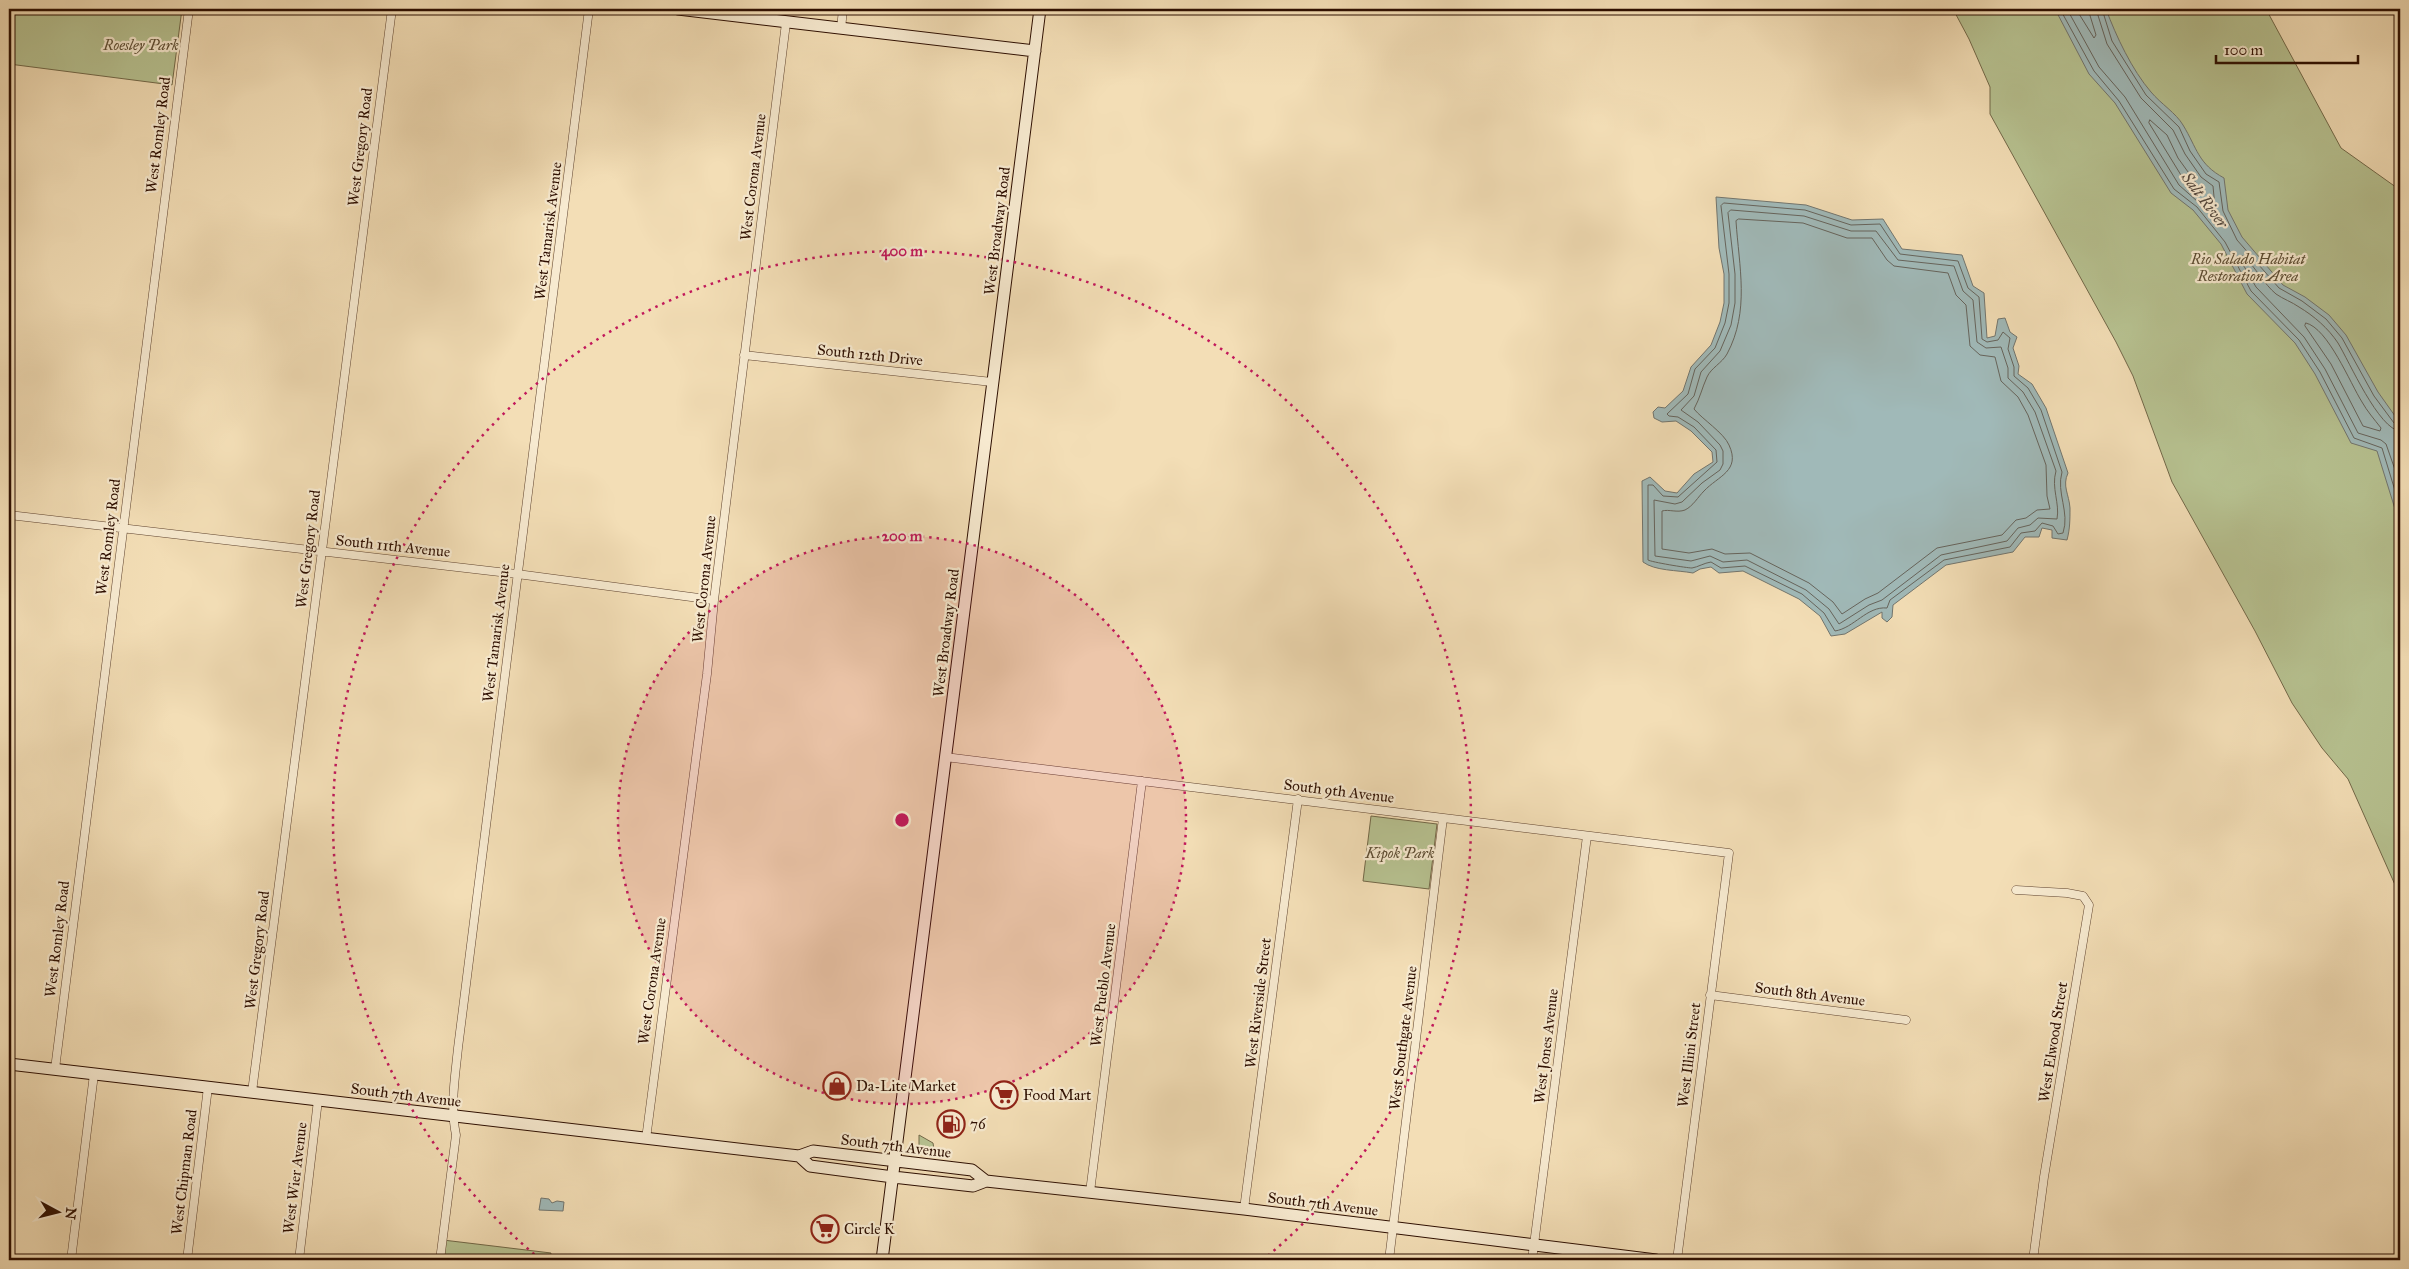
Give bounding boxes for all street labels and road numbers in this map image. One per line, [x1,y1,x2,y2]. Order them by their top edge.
street label: West Romley Road [142,75,174,194]
street label: West Gregory Road [344,86,376,207]
street label: West Corona Avenue [736,113,770,241]
street label: West Tamarisk Avenue [531,161,565,301]
street label: West Broadway Road [980,165,1014,296]
street label: South 12th Drive [816,341,924,369]
street label: West Romley Road [92,477,124,596]
street label: West Gregory Road [292,488,324,609]
street label: West Corona Avenue [688,515,720,643]
street label: South 11th Avenue [335,531,451,561]
street label: West Tamarisk Avenue [479,563,513,703]
street label: West Broadway Road [929,567,963,698]
street label: South 9th Avenue [1283,775,1395,807]
street label: West Romley Road [41,879,73,998]
street label: West Gregory Road [241,889,273,1010]
street label: West Corona Avenue [634,917,670,1045]
street label: West Pueblo Avenue [1087,922,1119,1048]
street label: West Riverside Street [1241,936,1275,1069]
street label: West Southgate Avenue [1385,965,1421,1111]
street label: South 8th Avenue [1754,978,1866,1010]
street label: West Elwood Street [2035,980,2072,1103]
street label: West Jones Avenue [1530,988,1563,1104]
street label: West Illini Street [1674,1001,1704,1108]
street label: South 7th Avenue [350,1079,462,1111]
street label: West Chipman Road [167,1108,201,1236]
street label: West Wier Avenue [279,1121,311,1235]
street label: South 7th Avenue [840,1130,952,1162]
street label: South 7th Avenue [1267,1188,1379,1220]

